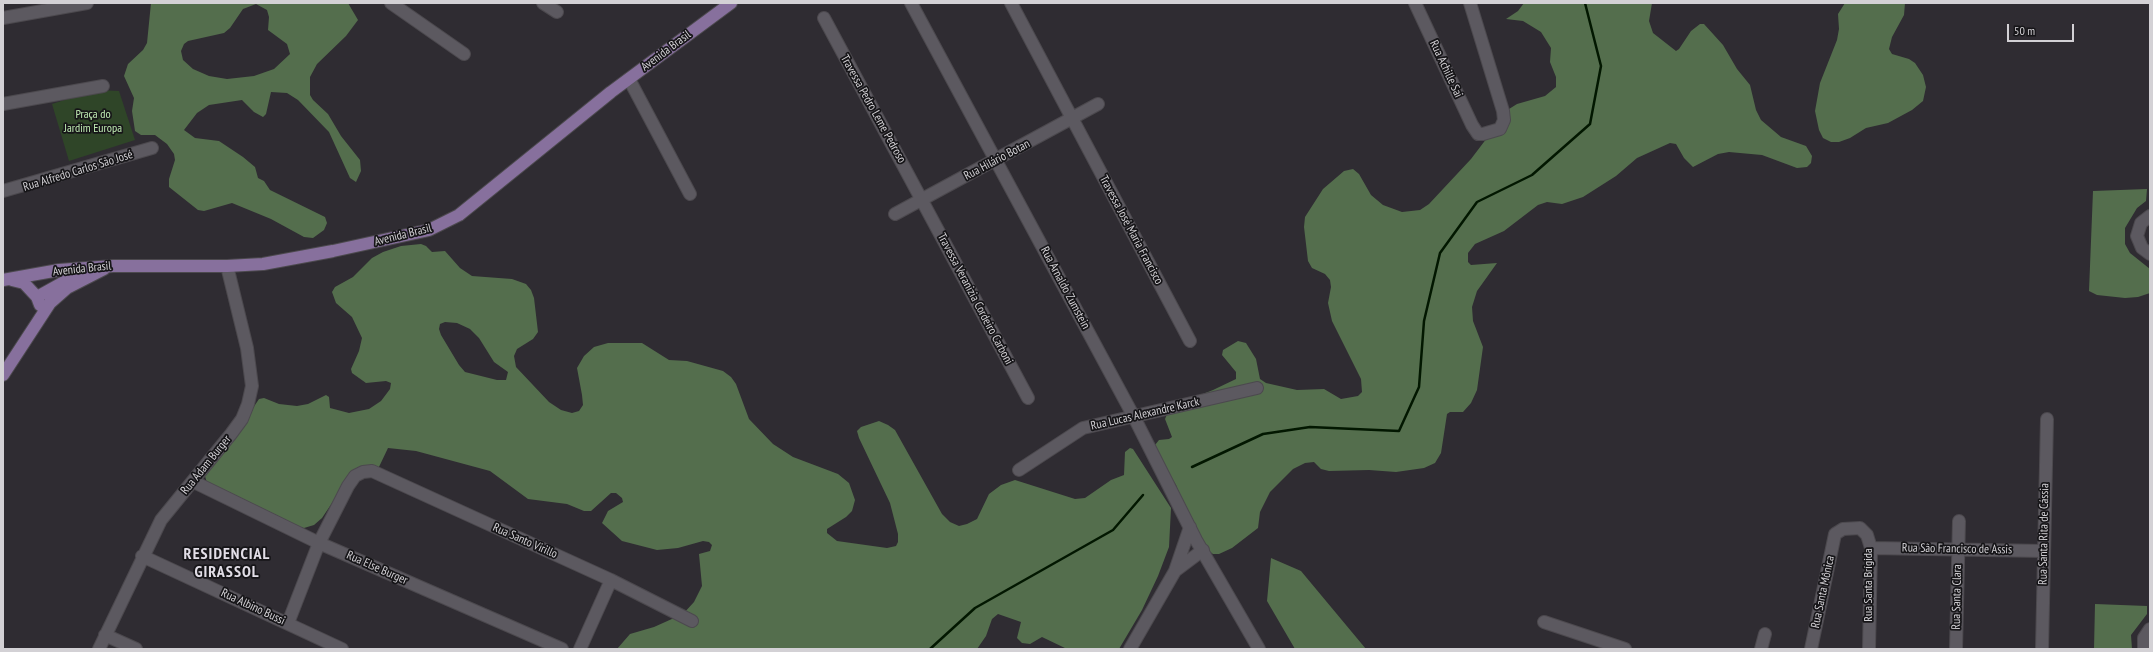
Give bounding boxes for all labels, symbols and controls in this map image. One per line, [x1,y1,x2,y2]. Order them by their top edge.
scale bar [2009,16,2076,42]
text: 50 m [2014,23,2035,38]
street label: Avenida Brasil [638,28,694,74]
street label: Rua Achille Sai [1426,38,1466,100]
street label: Travessa Pedro Leme Pedroso [837,52,909,166]
park label: Praça do Jardim Europa [64,108,122,136]
street label: Rua Hilário Botan [961,137,1033,183]
street label: Rua Alfredo Carlos São José [21,147,135,195]
street label: Travessa José Maria Francisco [1096,173,1166,287]
street label: Avenida Brasil [373,221,433,249]
street label: Travessa Veranizia Cordeiro Carboni [934,231,1016,367]
street label: Rua Arnaldo Zumstein [1037,244,1093,332]
street label: Avenida Brasil [52,259,112,279]
street label: Rua Lucas Alexandre Karck [1089,395,1201,433]
street label: Rua Adam Burger [178,433,234,497]
street label: Rua Santa Rita de Cássia [2036,483,2052,585]
street label: Rua Santo Virillo [490,520,560,562]
street label: Rua São Francisco de Assis [1902,541,2012,557]
district label: RESIDENCIAL GIRASSOL [184,544,270,582]
street label: Rua Else Burger [344,548,410,588]
street label: Rua Santa Brígida [1862,548,1876,622]
street label: Rua Santa Mônica [1808,554,1838,630]
street label: Rua Santa Clara [1949,564,1965,630]
street label: Rua Albino Bussi [219,586,287,628]

